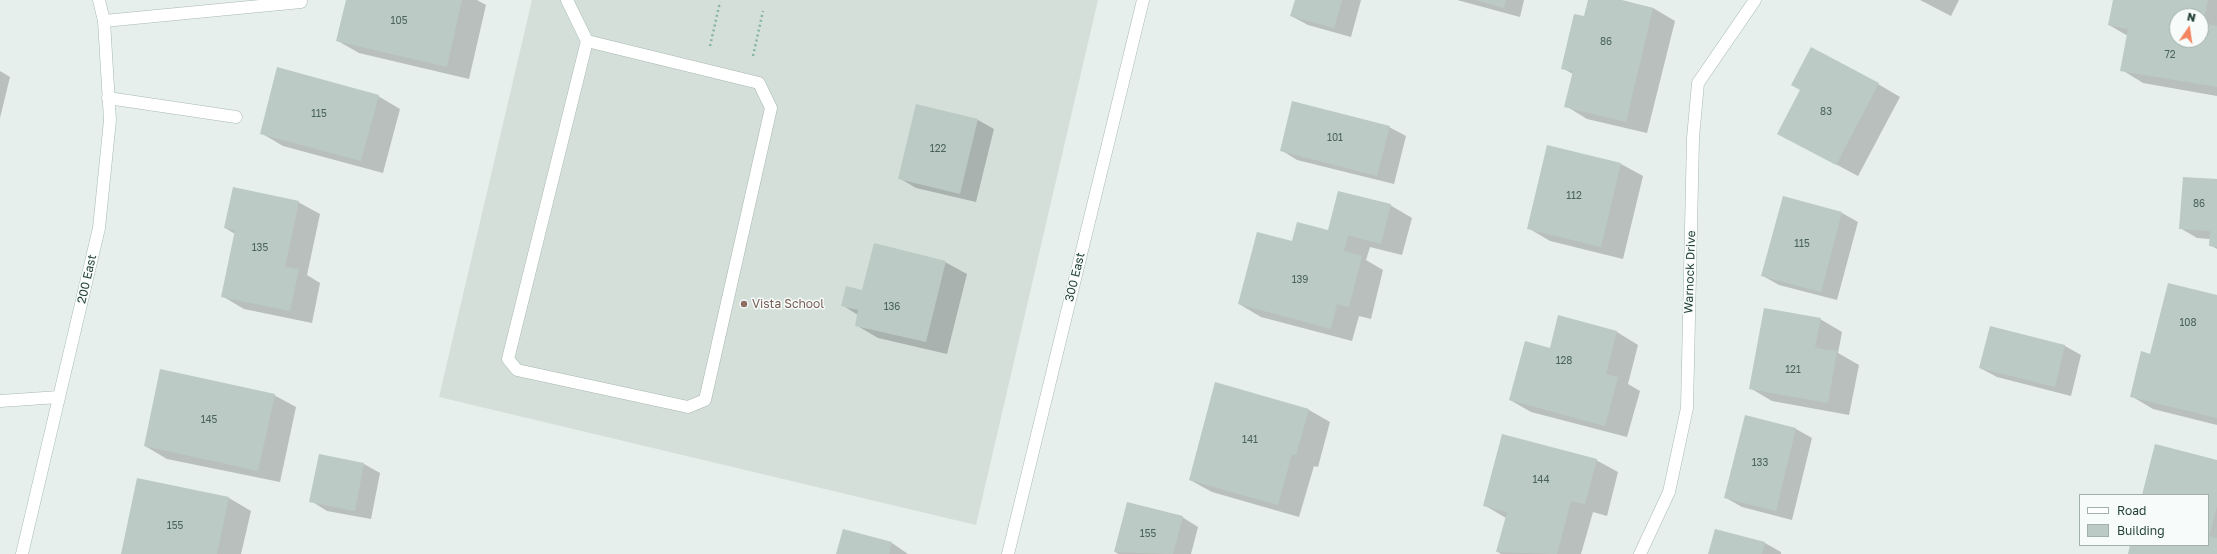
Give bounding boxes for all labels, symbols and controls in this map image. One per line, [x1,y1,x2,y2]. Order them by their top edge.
north arrow [2169,8,2209,48]
text: N [2186,10,2197,24]
house number: 105 [391,15,407,27]
house number: 86 [1600,36,1612,48]
house number: 72 [2164,49,2176,61]
house number: 83 [1820,106,1832,118]
house number: 115 [311,108,327,120]
house number: 101 [1327,132,1343,144]
house number: 122 [930,143,946,155]
house number: 112 [1566,190,1582,202]
house number: 86 [2193,198,2205,210]
street label: Warnock Drive [1681,230,1699,314]
house number: 115 [1794,238,1810,250]
house number: 135 [252,242,268,254]
street label: 300 East [1062,251,1088,303]
street label: 200 East [74,253,100,305]
house number: 139 [1292,274,1308,286]
place label: Vista School [752,297,824,311]
marker: Vista School [739,299,749,309]
house number: 136 [884,301,900,313]
house number: 108 [2179,317,2197,329]
house number: 128 [1556,355,1572,367]
house number: 121 [1785,364,1801,376]
house number: 145 [201,414,217,426]
house number: 141 [1242,434,1258,446]
house number: 133 [1752,457,1768,469]
house number: 144 [1532,474,1550,486]
legend [2079,494,2209,546]
text: Road [2117,503,2146,518]
house number: 155 [167,520,183,532]
text: Building [2117,523,2165,538]
house number: 155 [1140,528,1156,540]

